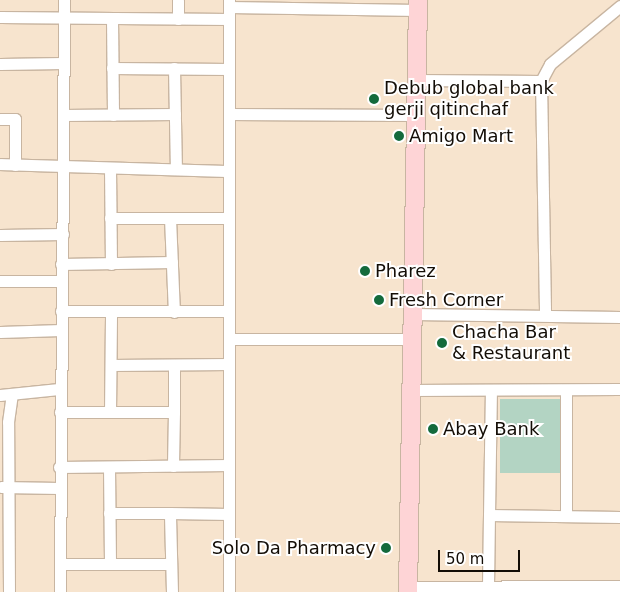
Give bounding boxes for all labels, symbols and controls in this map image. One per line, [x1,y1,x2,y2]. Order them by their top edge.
place label: Debub global bank gerji qitinchaf [384,78,554,120]
marker: Debub global bank gerji qitinchaf [368,93,380,105]
place label: Amigo Mart [409,125,513,147]
marker: Amigo Mart [393,130,405,142]
place label: Pharez [375,260,436,282]
marker: Pharez [359,265,371,277]
place label: Fresh Corner [389,289,503,311]
marker: Fresh Corner [373,294,385,306]
place label: Chacha Bar & Restaurant [452,322,570,364]
marker: Chacha Bar & Restaurant [436,337,448,349]
place label: Abay Bank [443,418,539,440]
marker: Abay Bank [427,423,439,435]
place label: Solo Da Pharmacy [212,537,376,559]
scale bar [440,540,522,572]
marker: Solo Da Pharmacy [380,542,392,554]
text: 50 m [446,550,484,568]

